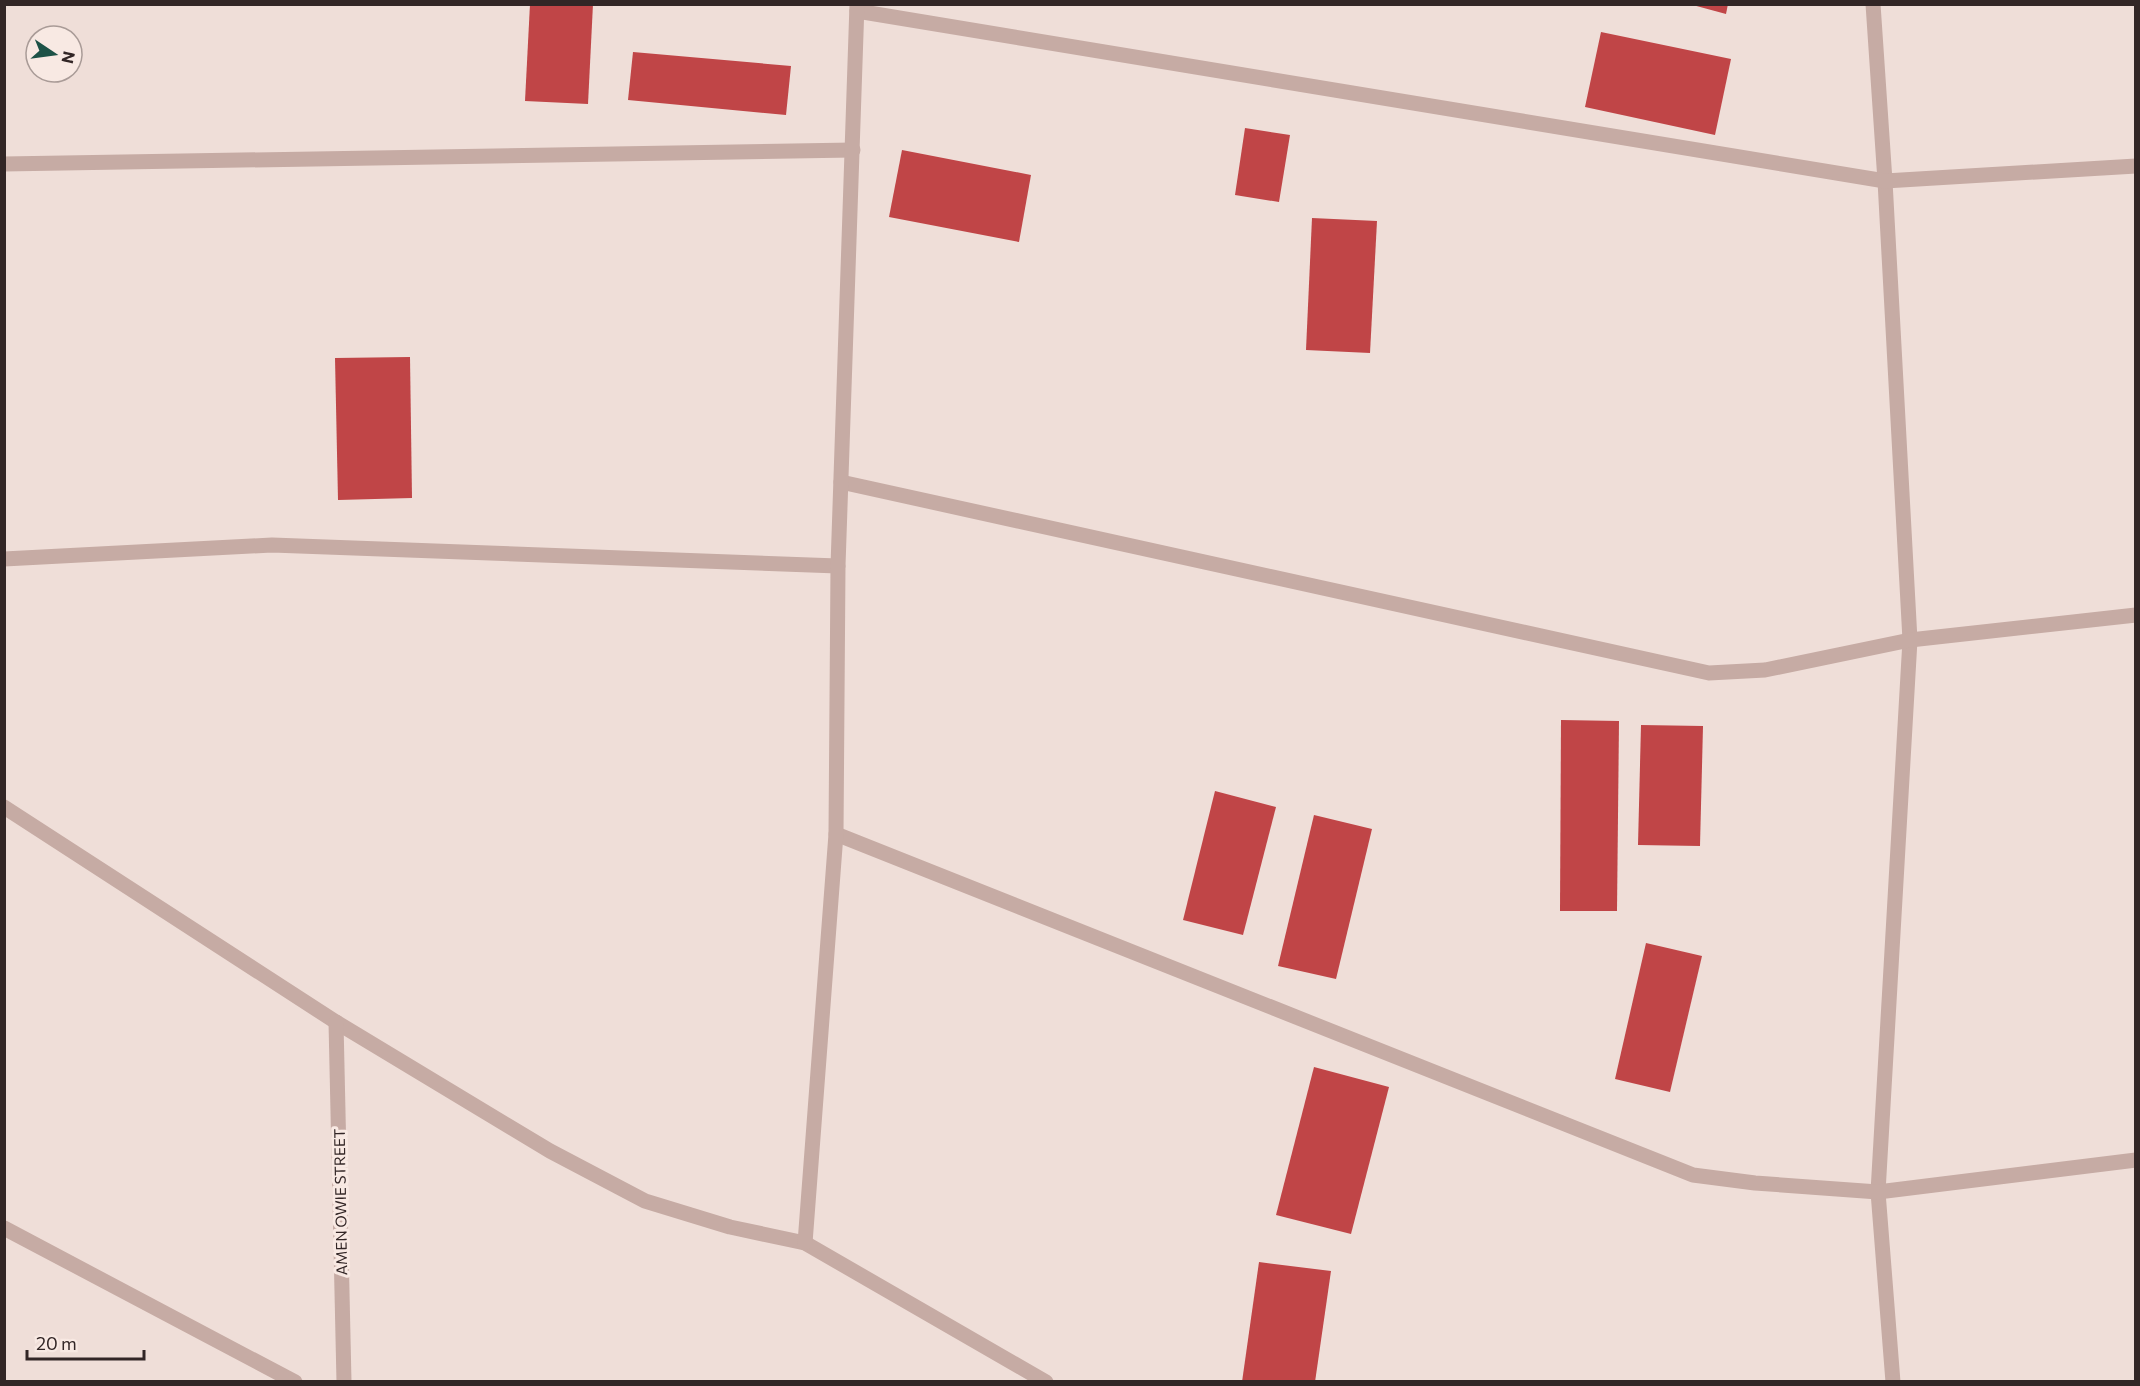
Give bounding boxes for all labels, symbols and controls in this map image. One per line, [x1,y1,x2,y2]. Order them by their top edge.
north arrow [24,24,84,84]
text: N [58,50,80,65]
street label: AMEN OWIE STREET [330,1128,350,1275]
scale bar [27,1323,144,1361]
text: 20 m [36,1332,77,1354]

